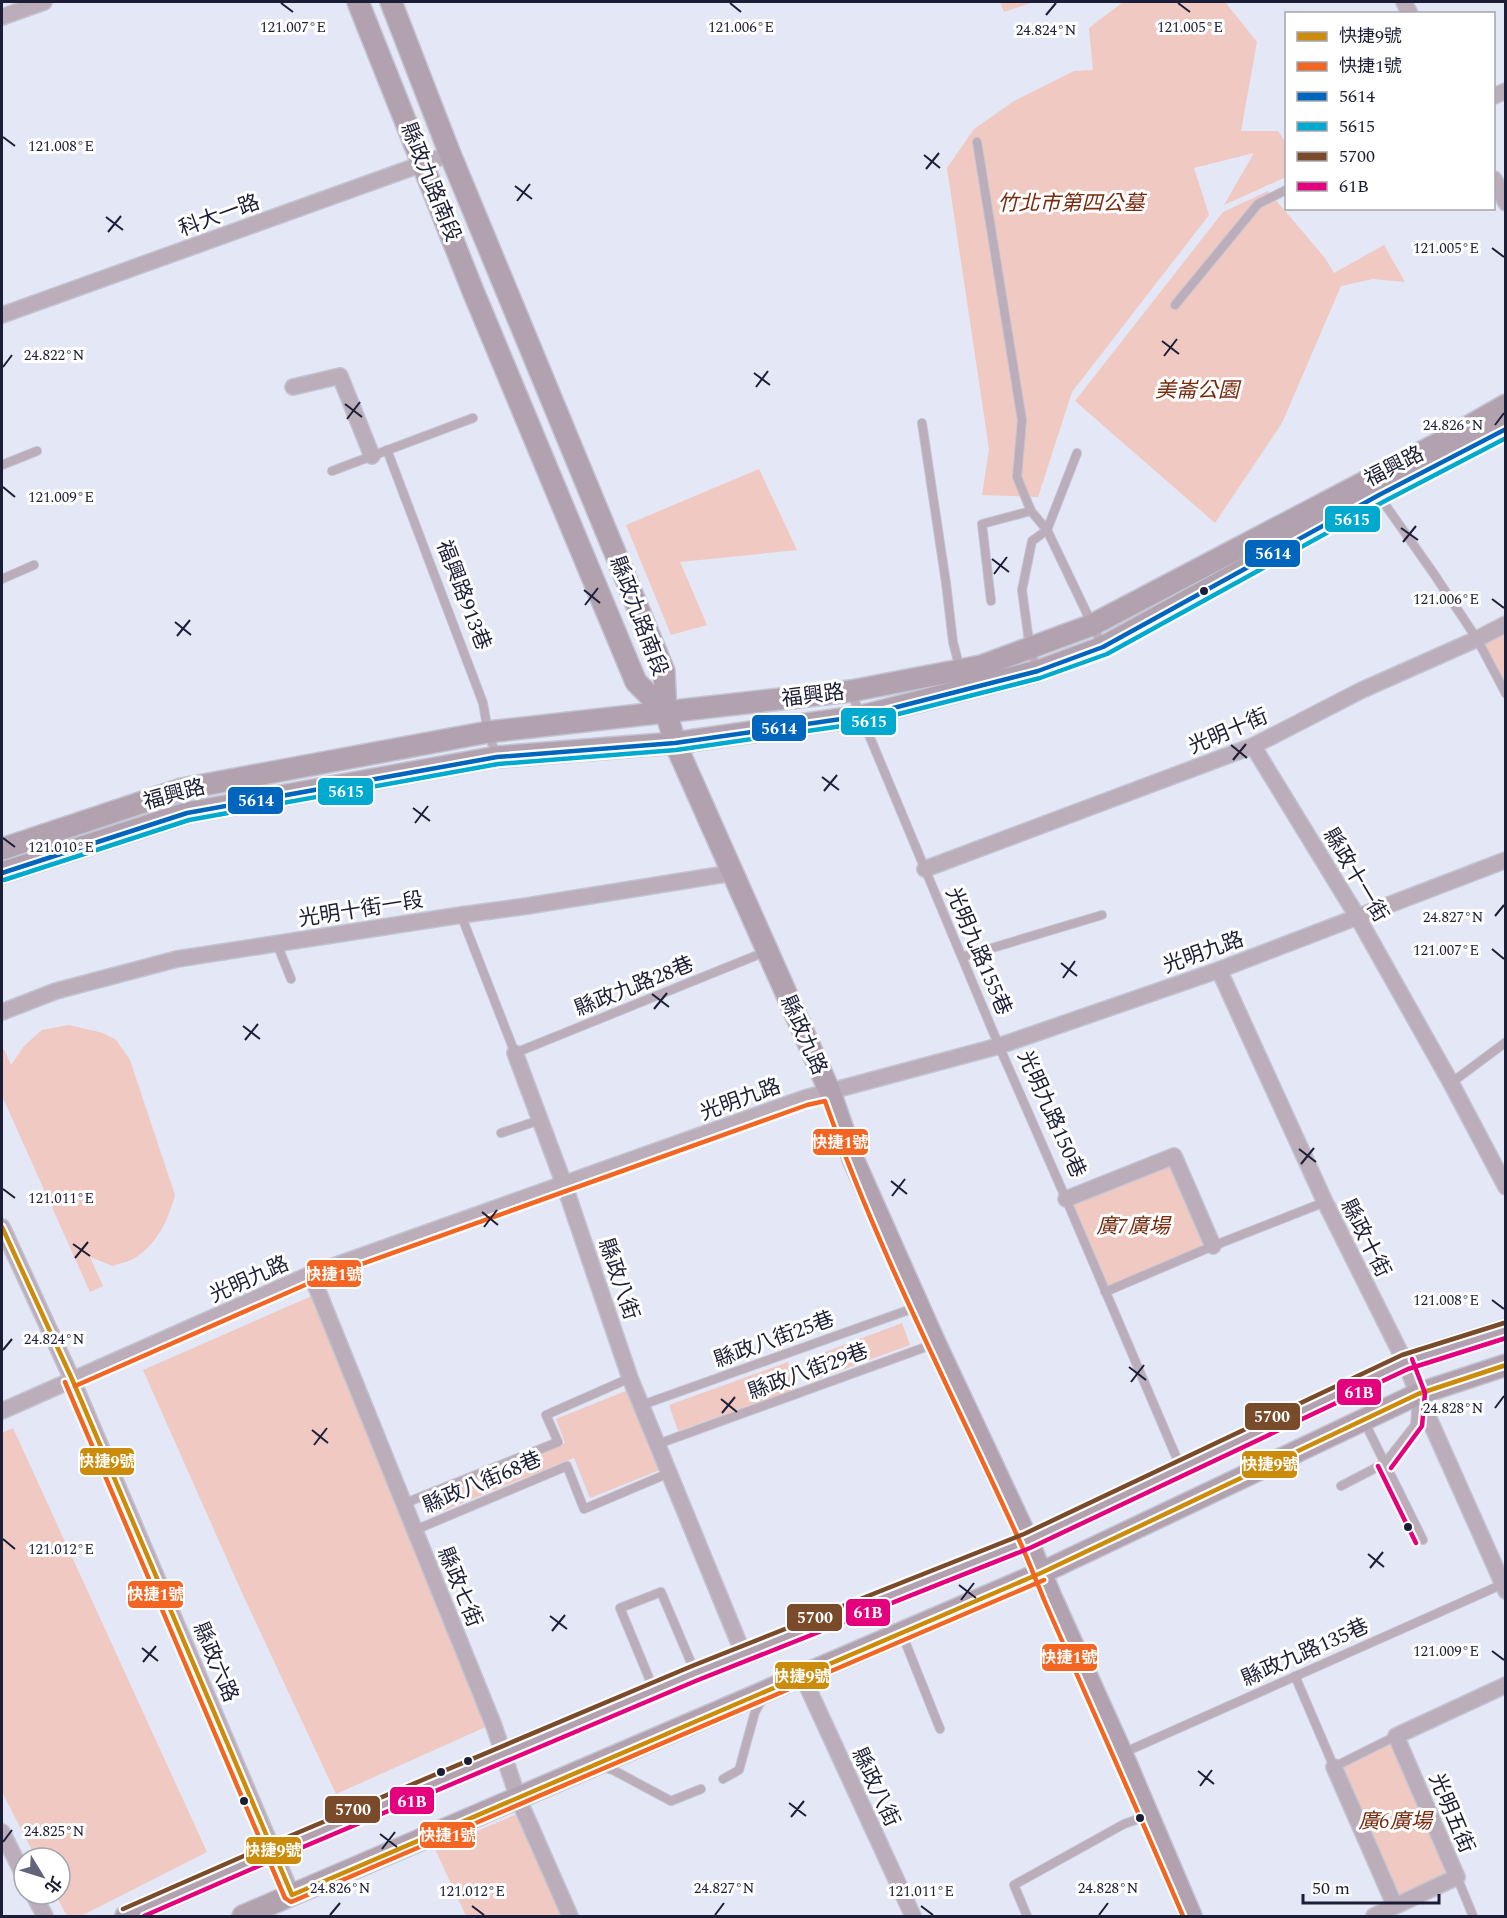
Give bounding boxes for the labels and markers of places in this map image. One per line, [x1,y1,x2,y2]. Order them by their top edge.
unlabelled marker [1198,585,1210,597]
unlabelled marker [1402,1521,1414,1533]
unlabelled marker [462,1755,474,1767]
unlabelled marker [435,1766,447,1778]
unlabelled marker [238,1795,250,1807]
unlabelled marker [1134,1812,1146,1824]

